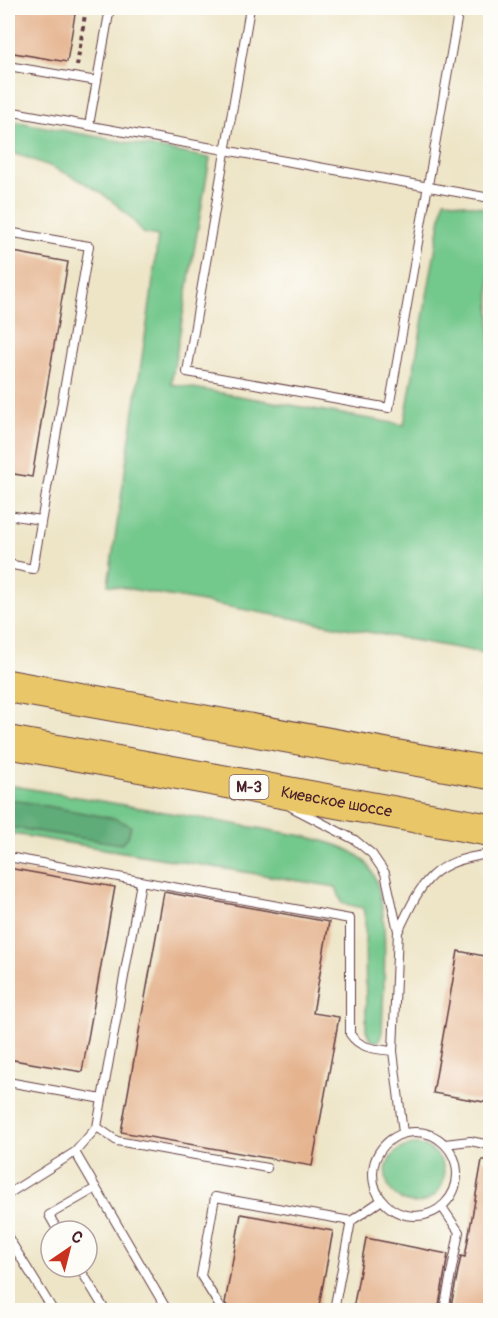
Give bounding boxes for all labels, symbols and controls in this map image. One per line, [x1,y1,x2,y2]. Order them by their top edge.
road number: М-3 [230,775,268,799]
street label: Киевское шоссе [279,782,394,822]
north arrow [39,1219,99,1279]
text: С [67,1227,87,1249]

